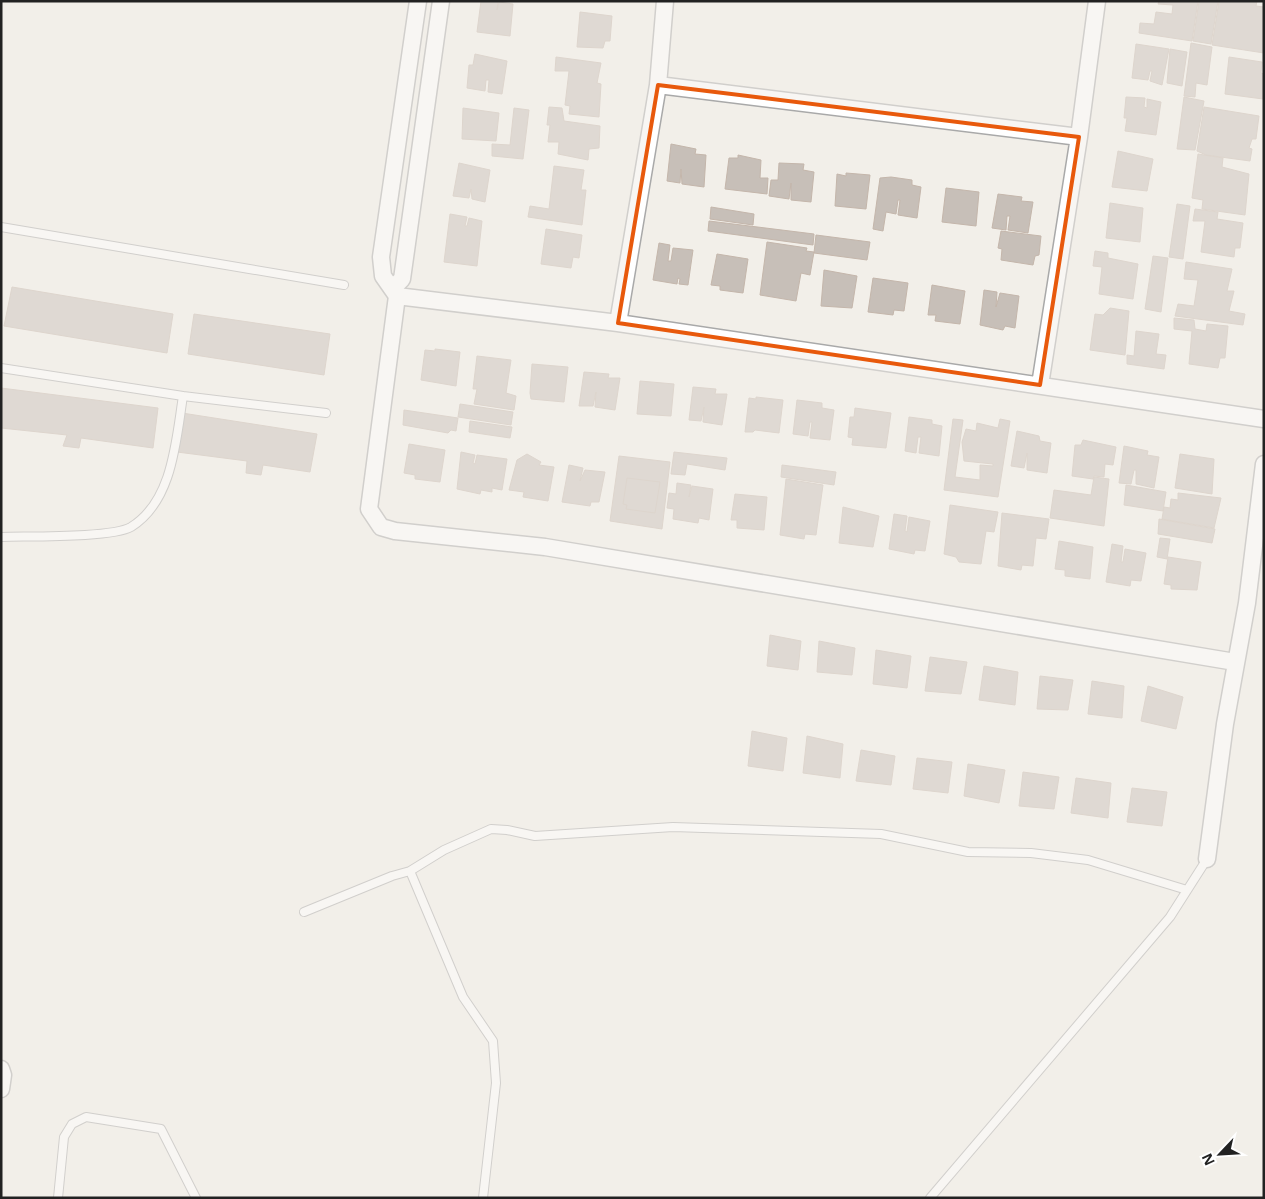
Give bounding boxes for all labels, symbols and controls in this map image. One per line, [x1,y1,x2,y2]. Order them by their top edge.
north arrow [1195,1129,1245,1179]
text: N [1197,1151,1219,1169]

